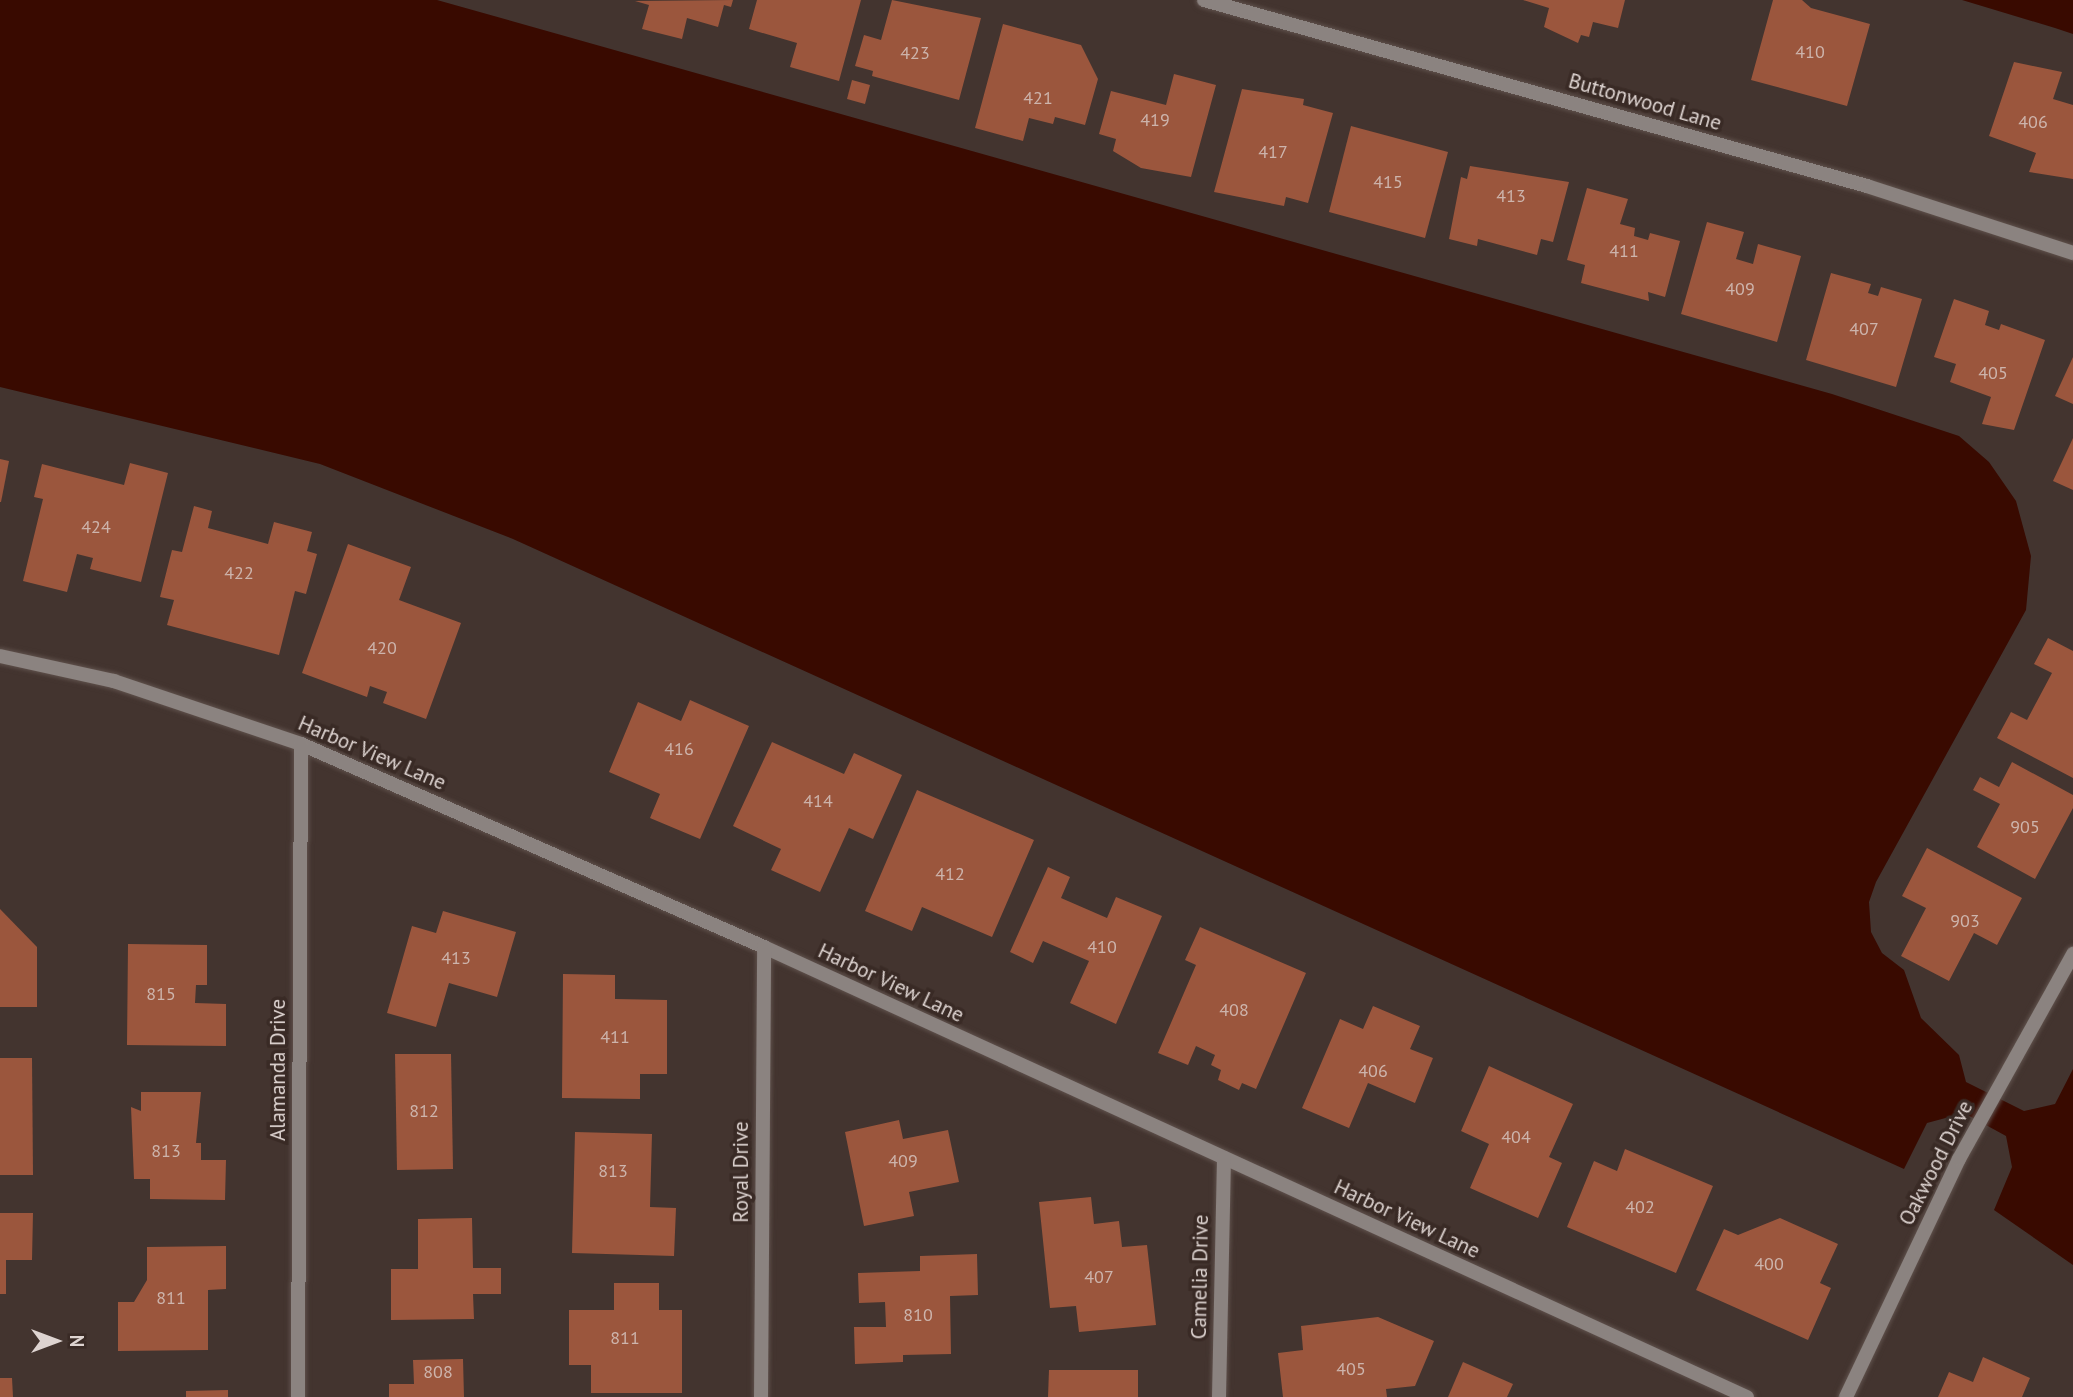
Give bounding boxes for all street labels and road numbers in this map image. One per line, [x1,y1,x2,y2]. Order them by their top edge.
street label: Buttonwood Lane [1566,68,1724,136]
street label: Harbor View Lane [294,710,450,796]
street label: Harbor View Lane [814,938,968,1028]
street label: Alamanda Drive [265,999,291,1141]
street label: Oakwood Drive [1894,1096,1978,1230]
street label: Royal Drive [728,1121,754,1223]
street label: Harbor View Lane [1330,1174,1484,1264]
street label: Camelia Drive [1186,1214,1214,1340]

